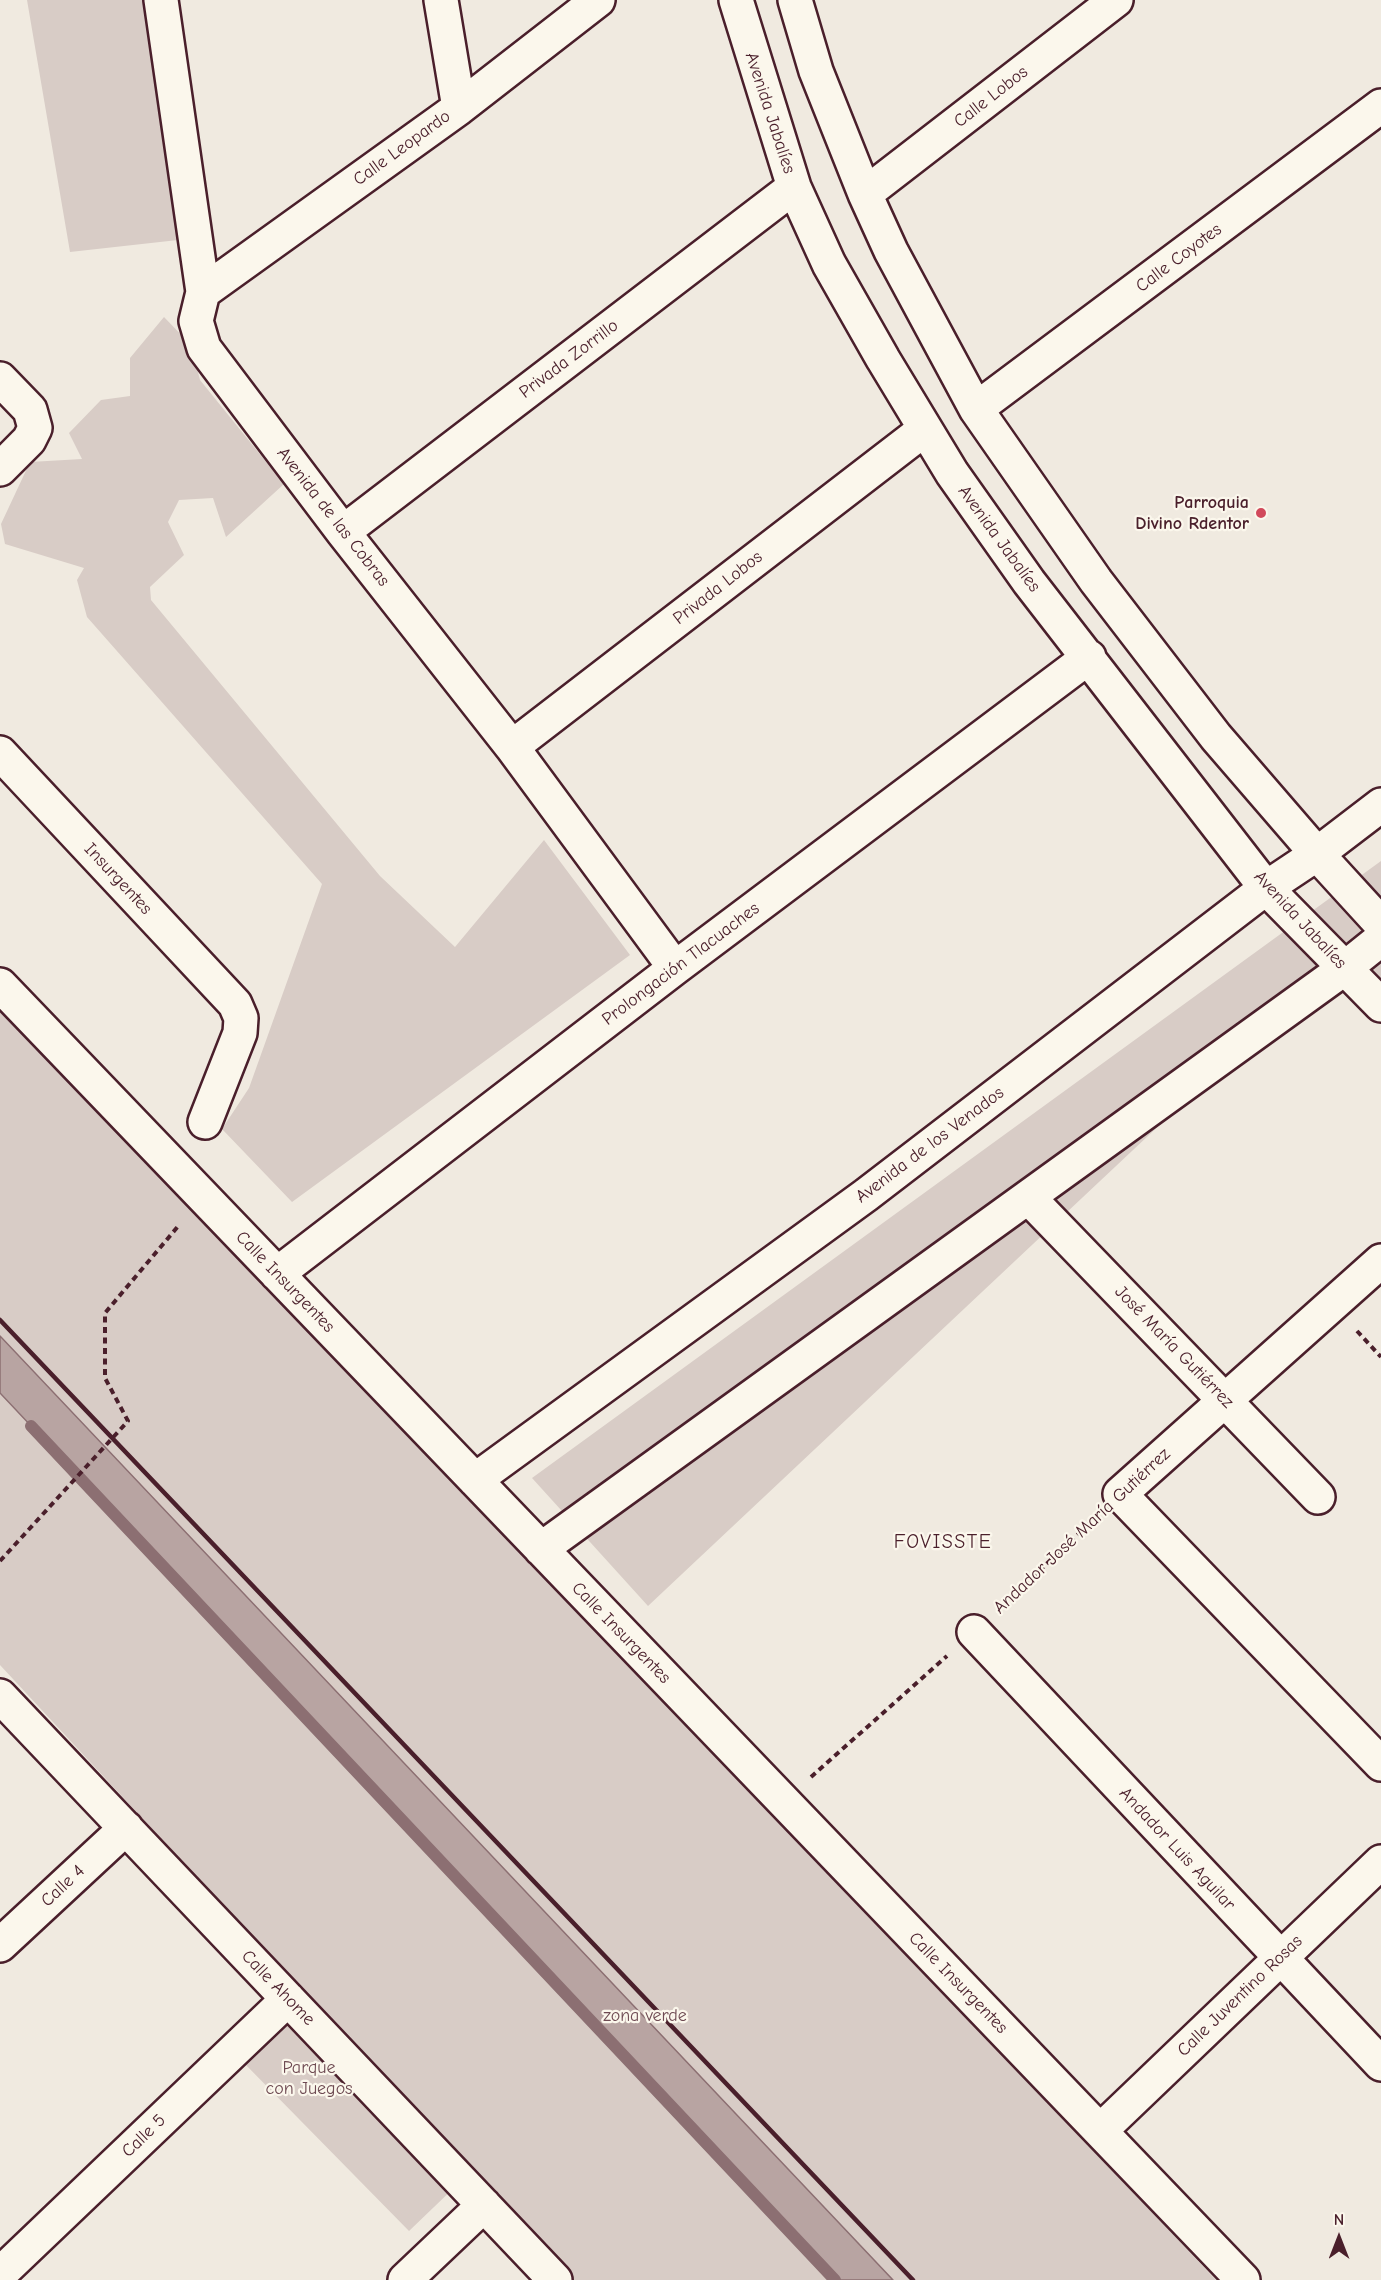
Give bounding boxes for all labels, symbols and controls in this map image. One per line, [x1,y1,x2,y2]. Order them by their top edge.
street label: Avenida Jabalíes [740,50,800,176]
street label: Calle Lobos [950,61,1032,133]
street label: Calle Leopardo [349,105,455,191]
street label: Calle Coyotes [1132,219,1226,297]
street label: Privada Zorrillo [515,315,623,403]
street label: Avenida de las Cobras [272,443,394,591]
street label: Avenida Jabalíes [953,481,1045,597]
place label: Parroquia Divino Rdentor [1135,492,1249,534]
marker: Parroquia Divino Rdentor [1254,506,1268,520]
street label: Privada Lobos [669,546,767,630]
street label: Insurgentes [79,839,157,919]
street label: Avenida Jabalíes [1249,866,1351,974]
street label: Prolongación Tlacuaches [598,898,764,1030]
street label: Avenida de los Venados [852,1082,1008,1208]
street label: Calle Insurgentes [231,1227,339,1337]
street label: José María Gutiérrez [1110,1281,1238,1413]
street label: Andador José María Gutiérrez [989,1443,1175,1619]
district label: FOVISSTE [894,1530,992,1554]
street label: Calle Insurgentes [567,1578,675,1688]
street label: Andador Luis Aguilar [1114,1783,1240,1915]
street label: Calle 4 [37,1860,89,1912]
street label: Calle Insurgentes [904,1928,1012,2038]
street label: Calle Juventino Rosas [1173,1931,1307,2061]
street label: Calle Ahome [237,1946,319,2030]
park label: zona verde [603,2005,687,2027]
park label: Parque con Juegos [265,2057,353,2100]
street label: Calle 5 [117,2110,171,2162]
north arrow [1309,2208,1369,2268]
text: N [1334,2211,1344,2229]

